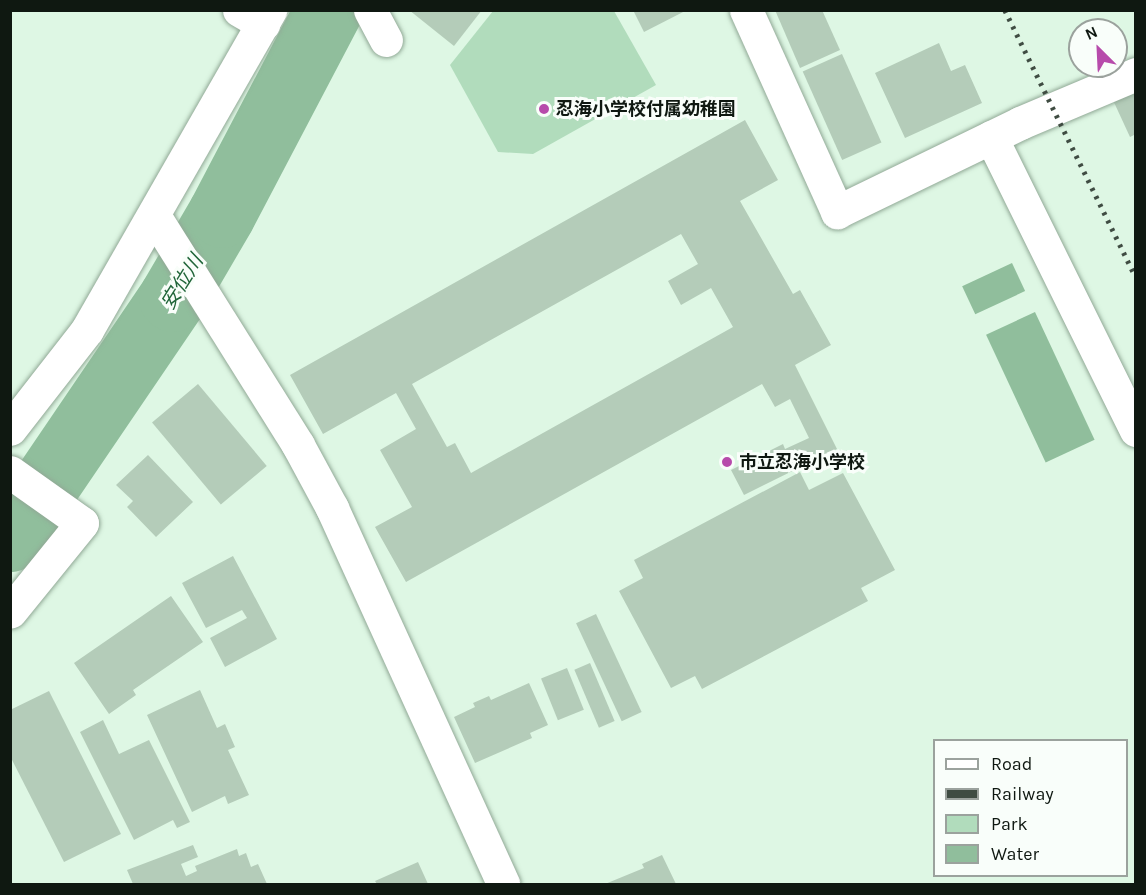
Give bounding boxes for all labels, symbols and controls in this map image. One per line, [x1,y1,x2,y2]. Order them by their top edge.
north arrow [1068,18,1128,78]
text: N [1082,22,1100,44]
place label: 忍海小学校付属幼稚園 [556,98,736,120]
marker: 忍海小学校付属幼稚園 [537,102,551,116]
water label: 安位川 [156,250,208,314]
place label: 市立忍海小学校 [739,451,865,473]
marker: 市立忍海小学校 [720,455,734,469]
legend [933,739,1128,877]
text: Road [991,753,1032,775]
text: Railway [991,783,1054,805]
text: Park [991,813,1028,835]
text: Water [991,843,1039,865]

